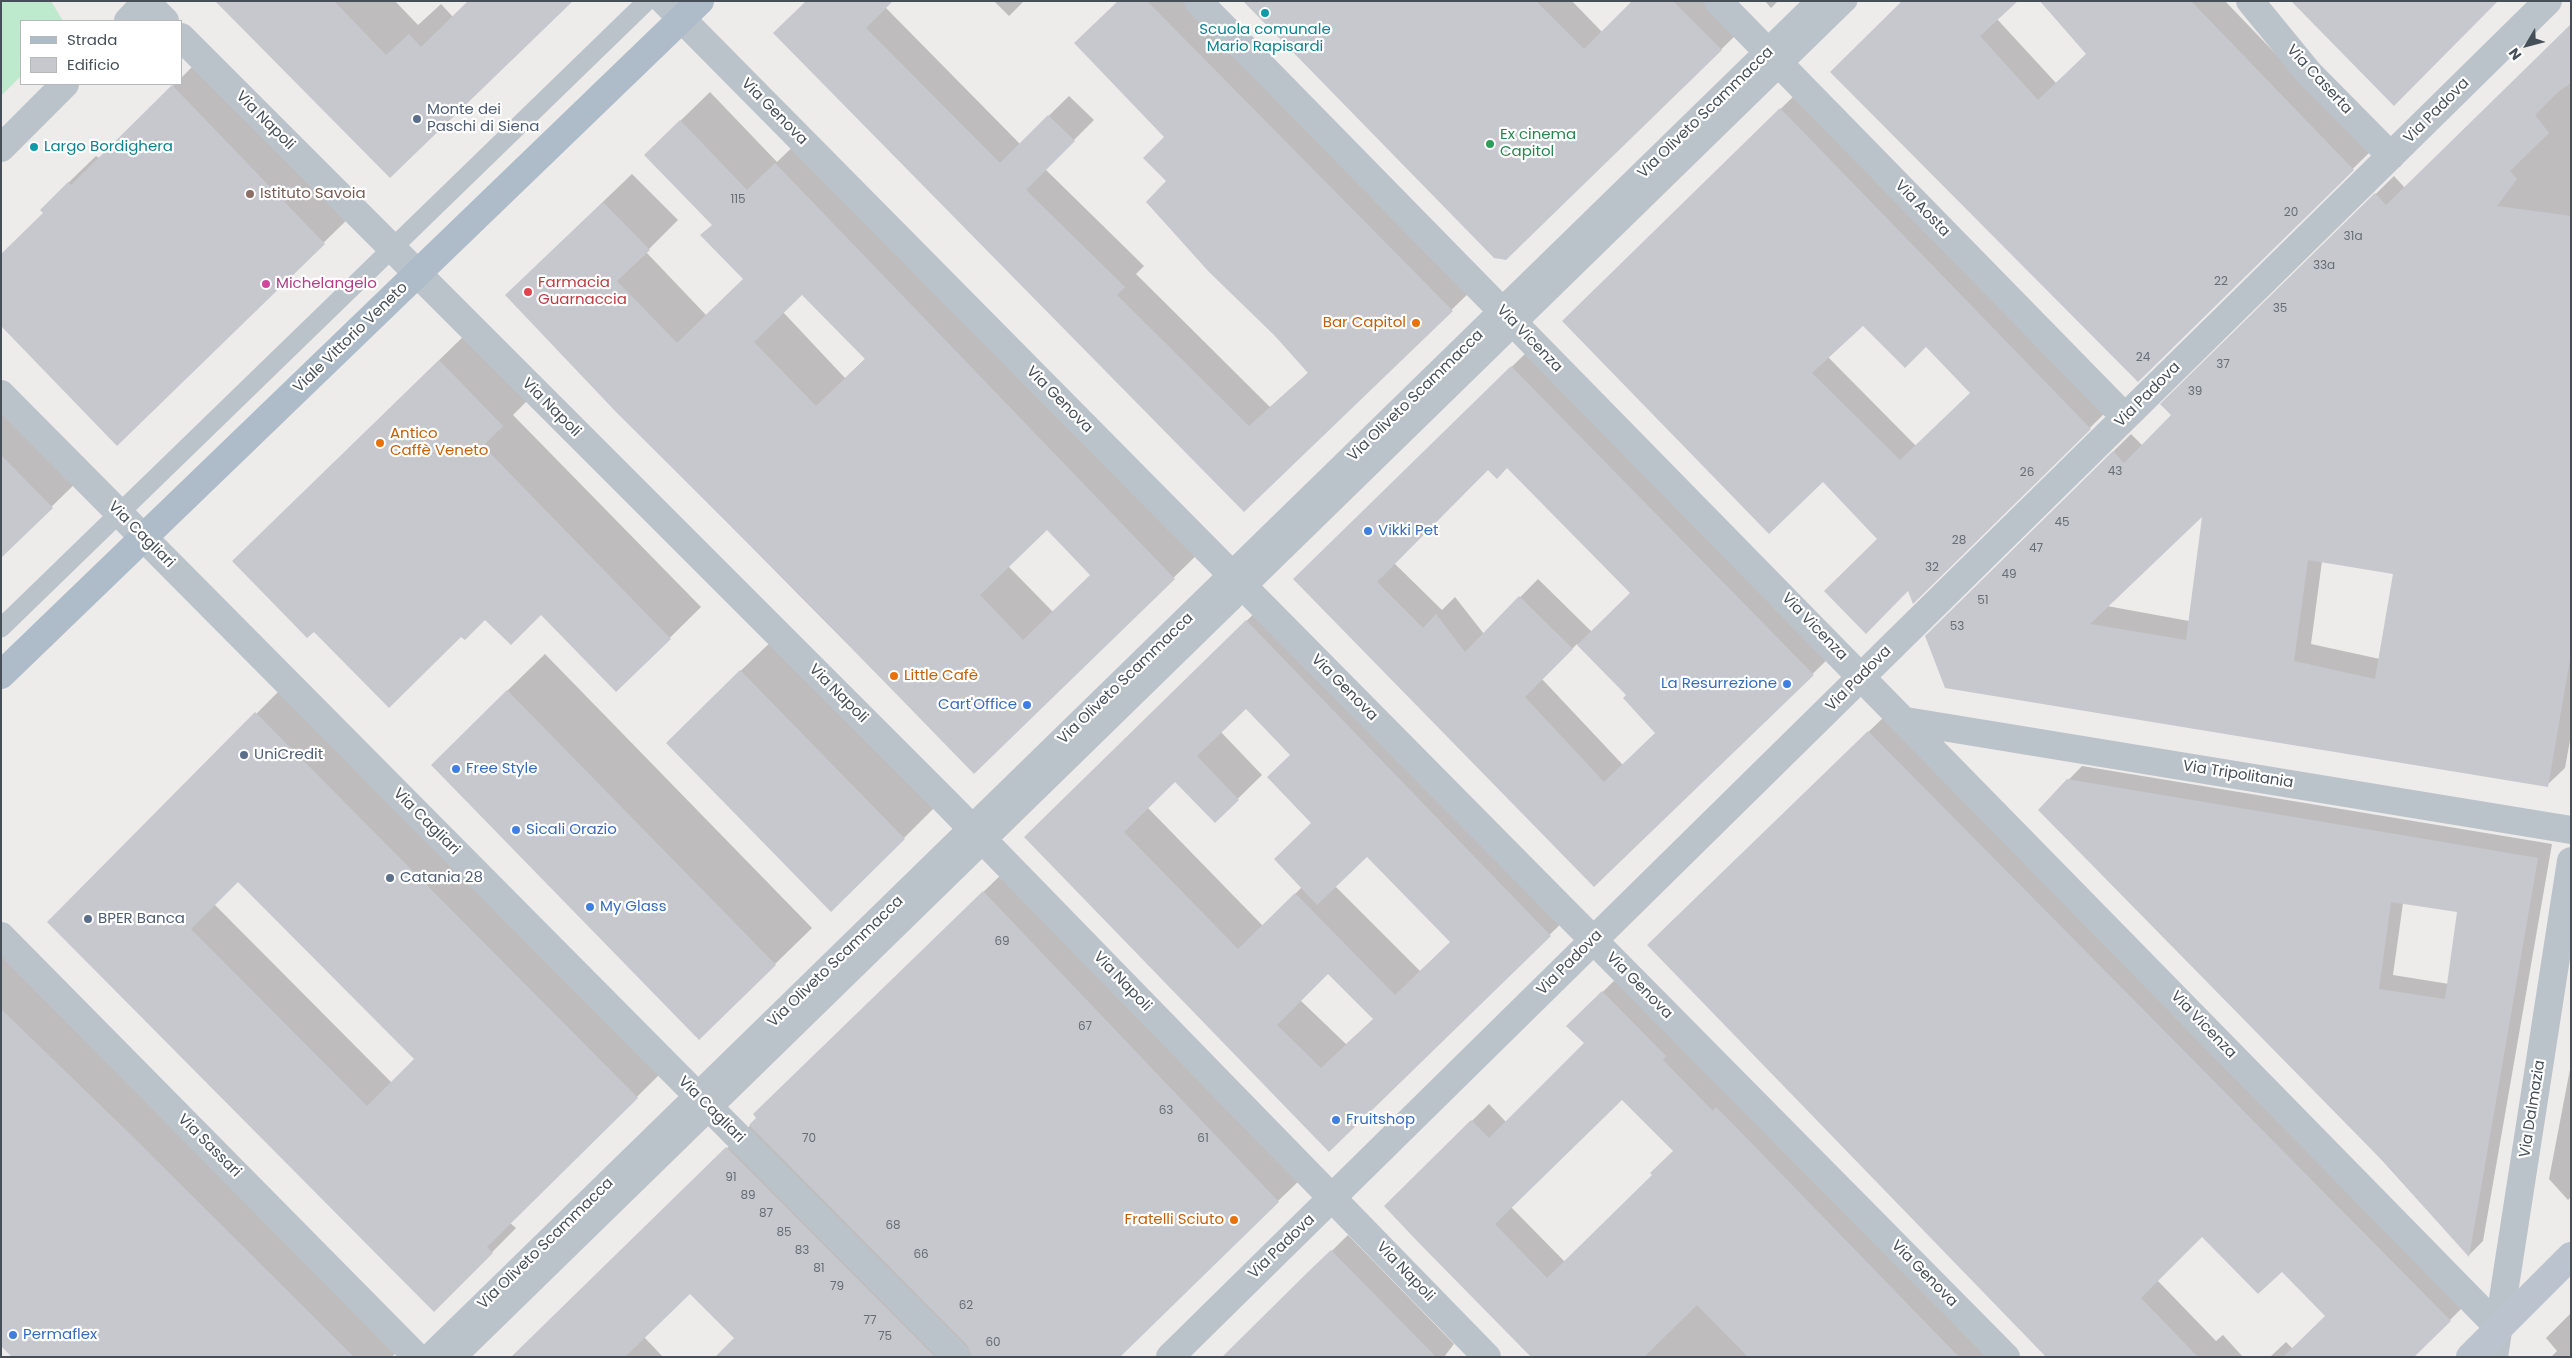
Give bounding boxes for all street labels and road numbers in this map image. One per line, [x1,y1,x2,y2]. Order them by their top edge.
street label: Via Caserta [2282,42,2356,118]
street label: Via Oliveto Scammacca [1635,44,1777,182]
street label: Via Genova [737,75,811,149]
street label: Via Padova [2401,75,2473,147]
street label: Via Napoli [232,88,298,154]
street label: Via Aosta [1891,177,1953,241]
street label: Viale Vittorio Veneto [290,279,412,397]
street label: Via Vicenza [1492,302,1566,376]
street label: Via Oliveto Scammacca [1345,327,1487,465]
street label: Via Padova [2112,359,2184,431]
street label: Via Genova [1022,363,1096,437]
street label: Via Napoli [518,375,584,441]
street label: Via Cagliari [104,498,178,572]
street label: Via Vicenza [1777,590,1851,664]
street label: Via Oliveto Scammacca [1055,610,1197,748]
street label: Via Padova [1823,643,1895,715]
street label: Via Genova [1307,651,1381,725]
street label: Via Napoli [805,661,871,727]
street label: Via Tripolitania [2182,757,2294,793]
street label: Via Cagliari [389,785,463,859]
street label: Via Oliveto Scammacca [765,893,907,1031]
street label: Via Padova [1534,927,1606,999]
street label: Via Napoli [1089,948,1155,1016]
street label: Via Genova [1602,949,1676,1023]
street label: Via Vicenza [2166,988,2240,1062]
street label: Via Dalmazia [2516,1059,2550,1159]
street label: Via Cagliari [674,1073,748,1147]
street label: Via Sassari [174,1111,244,1181]
street label: Via Oliveto Scammacca [475,1175,617,1313]
street label: Via Padova [1245,1211,1319,1283]
street label: Via Genova [1887,1237,1961,1311]
street label: Via Napoli [1372,1238,1438,1306]

